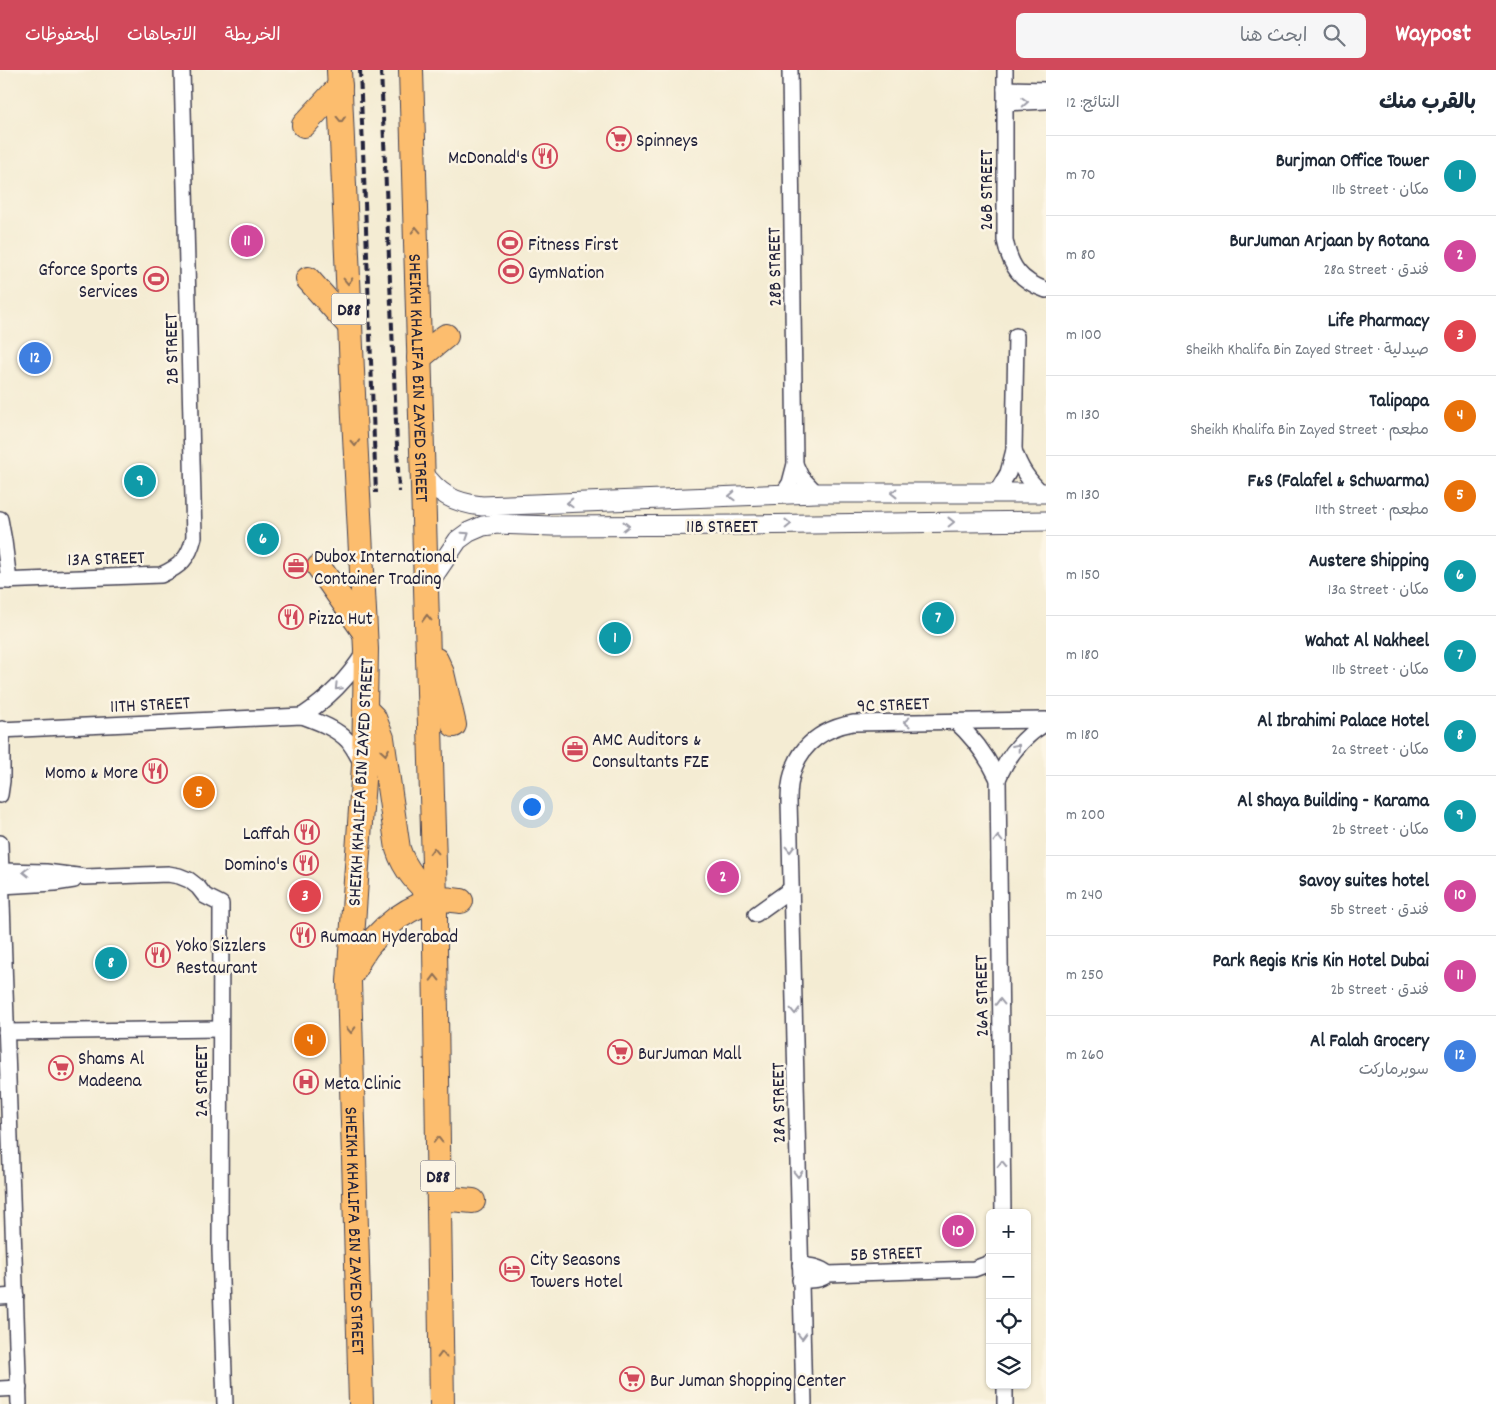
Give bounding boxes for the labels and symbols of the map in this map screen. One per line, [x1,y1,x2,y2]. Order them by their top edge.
one-way arrow [1022,96,1030,107]
one-way arrow [336,115,347,123]
supermarket icon: Spinneys [606,126,632,152]
place label: Spinneys [636,129,698,156]
restaurant icon: McDonald's [532,143,558,169]
place label: McDonald's [448,146,528,173]
street label: 26B STREET [975,149,1002,231]
pin: 11 [231,222,263,260]
one-way arrow [410,226,421,234]
street label: 28B STREET [762,227,791,307]
sports icon: Fitness First [497,230,523,256]
place label: Fitness First [528,233,618,260]
street label: SHEIKH KHALIFA BIN ZAYED STREET [399,253,434,503]
place label: Gforce Sports Services [38,258,138,307]
sports icon: GymNation [498,258,524,284]
place label: GymNation [528,261,604,288]
sports icon: Gforce Sports Services [143,266,169,292]
one-way arrow [343,277,354,285]
road number: D88 [332,293,366,324]
street label: 2B STREET [159,312,188,385]
pin: 12 [19,339,51,377]
one-way arrow [350,440,360,448]
pin: 9 [124,462,156,500]
one-way arrow [890,488,898,498]
one-way arrow [728,491,736,502]
one-way arrow [565,497,573,508]
street label: 11B STREET [686,515,758,542]
one-way arrow [948,517,955,527]
one-way arrow [785,519,793,529]
pin: 6 [247,520,279,558]
one-way arrow [622,520,630,531]
one-way arrow [460,532,470,541]
place label: Dubox International Container Trading [314,545,456,594]
street label: 13A STREET [67,546,146,575]
office icon: Dubox International Container Trading [283,553,309,579]
pin: 7 [922,599,954,637]
restaurant icon: Pizza Hut [278,604,304,630]
place label: Pizza Hut [308,607,373,634]
one-way arrow [422,614,432,622]
pin: 1 [599,619,631,657]
street label: SHEIKH KHALIFA BIN ZAYED STREET [343,657,382,907]
one-way arrow [335,681,344,690]
street label: 11TH STREET [109,691,191,722]
street label: 9C STREET [856,692,930,721]
one-way arrow [902,717,910,727]
place label: AMC Auditors & Consultants FZE [592,728,709,777]
office icon: AMC Auditors & Consultants FZE [562,736,588,762]
one-way arrow [1012,743,1021,752]
one-way arrow [379,748,389,757]
restaurant icon: Momo & More [142,758,168,784]
place label: Momo & More [45,761,138,788]
pin: 5 [183,773,215,811]
your location [519,794,545,820]
restaurant icon: Laffah [294,819,320,845]
place label: Laffah [243,822,290,849]
one-way arrow [993,835,1003,842]
one-way arrow [785,845,796,853]
one-way arrow [429,846,439,854]
restaurant icon: Domino's [293,850,319,876]
place label: Domino's [224,853,288,880]
pin: 2 [707,858,739,896]
one-way arrow [21,866,29,877]
pin: 3 [289,877,321,915]
restaurant icon: Rumaan Hyderabad [290,922,316,948]
place label: Rumaan Hyderabad [320,925,458,952]
place label: Yoko Sizzlers Restaurant [176,934,266,983]
restaurant icon: Yoko Sizzlers Restaurant [145,942,171,968]
pin: 8 [95,944,127,982]
street label: 26A STREET [969,954,998,1037]
one-way arrow [430,974,440,982]
one-way arrow [995,997,1005,1005]
one-way arrow [790,1008,800,1016]
pin: 4 [294,1021,326,1059]
one-way arrow [345,1026,356,1034]
supermarket icon: BurJuman Mall [607,1039,633,1065]
place label: BurJuman Mall [638,1042,742,1069]
street label: 2A STREET [190,1044,217,1118]
place label: Shams Al Madeena [78,1047,145,1096]
supermarket icon: Shams Al Madeena [48,1055,74,1081]
street label: 28A STREET [766,1062,795,1144]
hospital icon: Meta Clinic [293,1069,319,1095]
place label: Meta Clinic [324,1072,401,1099]
street label: SHEIKH KHALIFA BIN ZAYED STREET [336,1106,370,1356]
one-way arrow [433,1136,443,1144]
road number: D88 [420,1160,456,1192]
one-way arrow [997,1160,1007,1168]
one-way arrow [793,1170,803,1178]
pin: 10 [942,1212,974,1250]
street label: 5B STREET [850,1241,923,1270]
place label: City Seasons Towers Hotel [530,1248,623,1297]
hotel icon: City Seasons Towers Hotel [499,1256,525,1282]
one-way arrow [797,1333,807,1341]
one-way arrow [436,1351,447,1359]
supermarket icon: Bur Juman Shopping Center [619,1366,645,1392]
place label: Bur Juman Shopping Center [650,1369,846,1396]

